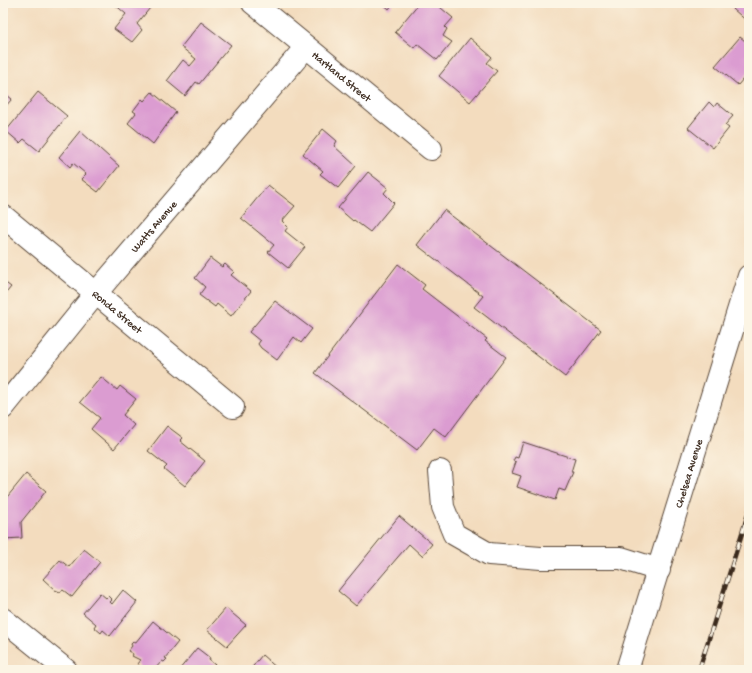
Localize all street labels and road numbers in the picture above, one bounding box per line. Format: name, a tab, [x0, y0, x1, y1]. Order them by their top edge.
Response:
street label: Hartland Street	[309, 50, 374, 106]
street label: Watts Avenue	[129, 199, 180, 256]
street label: Ronda Street	[89, 289, 145, 338]
street label: Chelsea Avenue	[674, 438, 706, 510]

